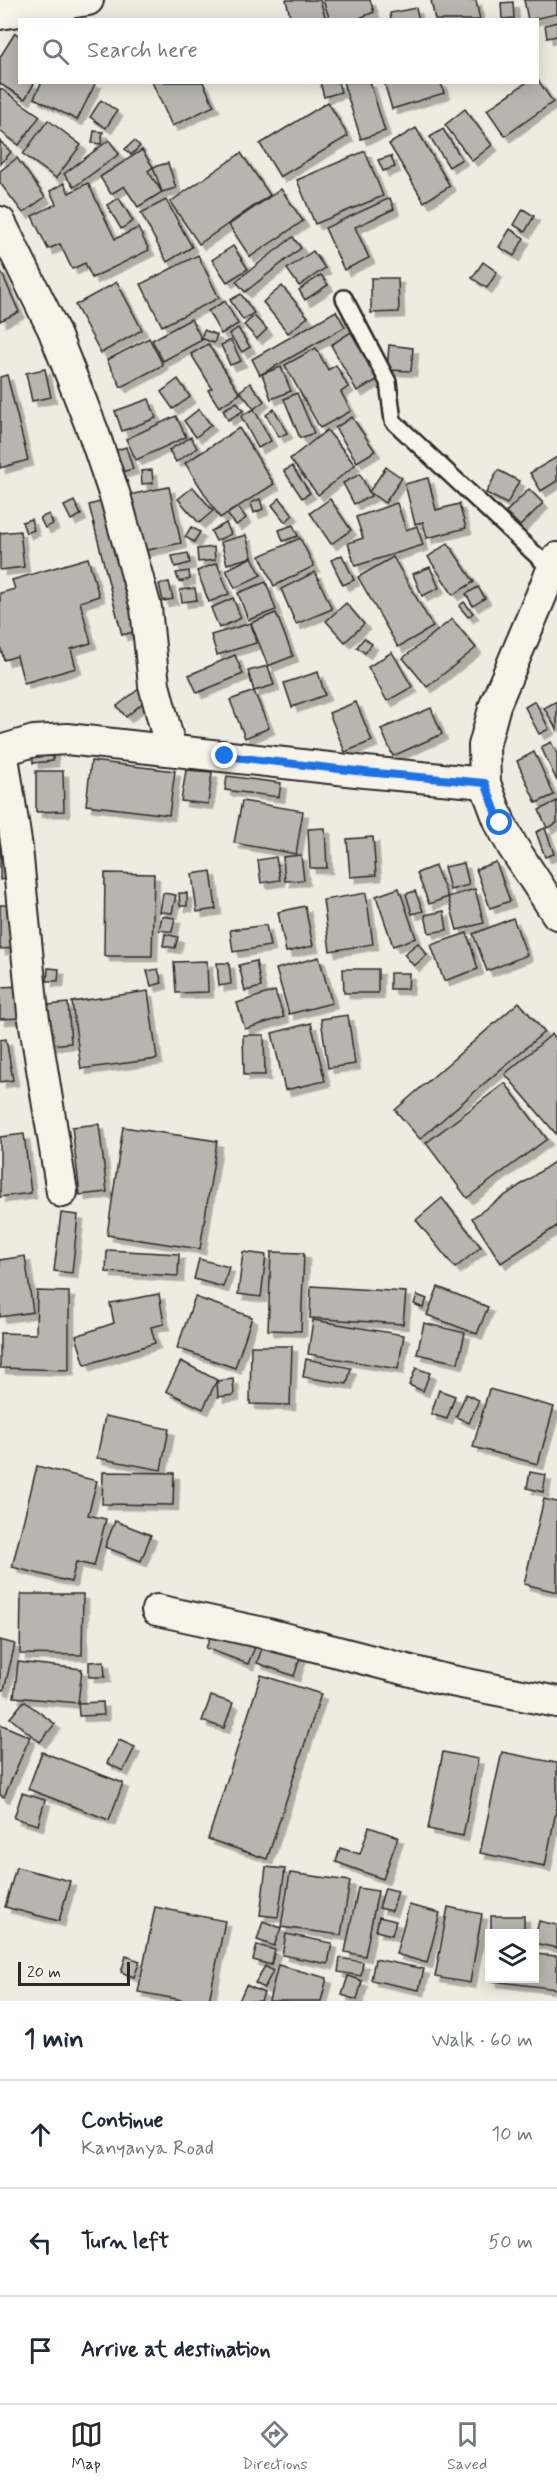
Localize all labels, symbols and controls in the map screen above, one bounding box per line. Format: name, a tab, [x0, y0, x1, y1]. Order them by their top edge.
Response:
search box	[18, 18, 539, 84]
icon: search	[39, 35, 72, 68]
text: Search here	[87, 37, 198, 65]
route end	[211, 742, 237, 768]
route start	[486, 809, 512, 835]
map controls	[485, 1929, 539, 1983]
button: layers	[485, 1929, 539, 1983]
scale bar	[18, 1959, 130, 1986]
text: 20 m	[27, 1962, 61, 1983]
text: 1 min	[24, 2023, 84, 2057]
text: Walk · 60 m	[431, 2027, 533, 2054]
text: Continue	[81, 2107, 163, 2135]
icon: ahead	[24, 2118, 57, 2151]
text: 10 m	[491, 2121, 533, 2148]
text: Kanyanya Road	[81, 2135, 214, 2162]
icon: left	[24, 2226, 57, 2259]
text: Turn left	[81, 2228, 169, 2256]
text: 50 m	[488, 2229, 533, 2256]
icon: arrive	[24, 2334, 57, 2367]
text: Arrive at destination	[81, 2336, 271, 2364]
tab: Map	[70, 2418, 103, 2475]
tab: Directions	[242, 2418, 308, 2475]
tab: Saved	[447, 2418, 487, 2475]

